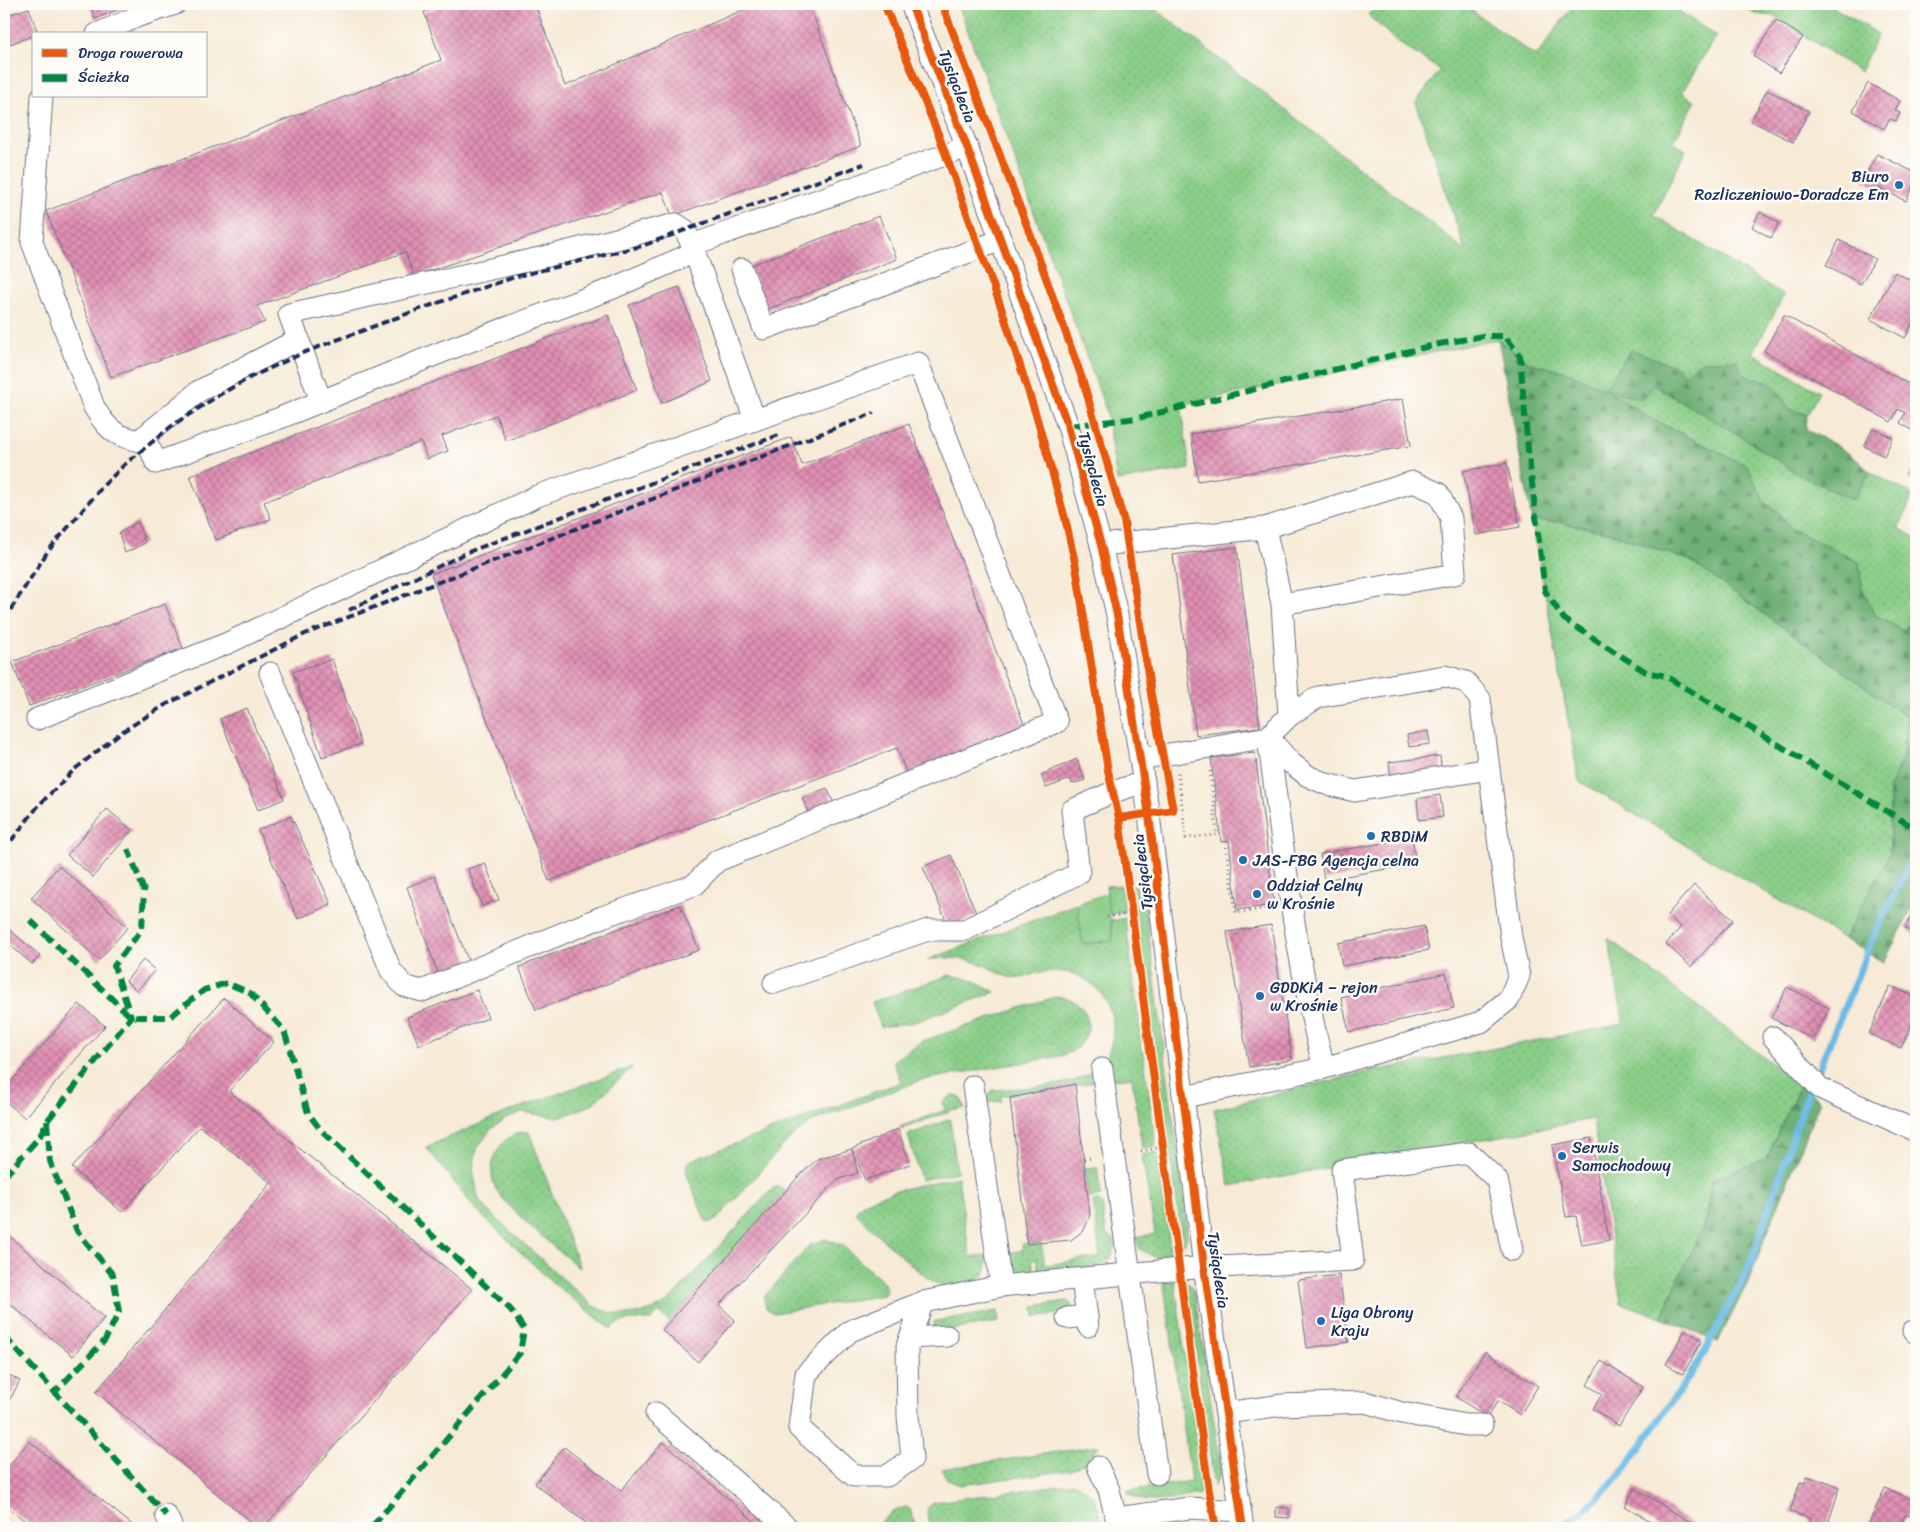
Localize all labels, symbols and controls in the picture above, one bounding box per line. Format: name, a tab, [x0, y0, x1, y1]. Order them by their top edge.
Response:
legend	[32, 32, 208, 98]
text: Droga rowerowa	[78, 40, 184, 66]
street label: Tysiąclecia	[930, 45, 985, 127]
text: Ścieżka	[78, 64, 130, 90]
place label: Biuro Rozliczeniowo-Doradcze Em	[1694, 162, 1889, 209]
marker: Biuro Rozliczeniowo-Doradcze Em	[1893, 179, 1905, 191]
street label: Tysiąclecia	[1070, 428, 1117, 510]
place label: RBDiM	[1381, 822, 1428, 851]
marker: RBDiM	[1365, 830, 1377, 842]
street label: Tysiąclecia	[1123, 832, 1162, 912]
place label: JAS-FBG Agencja celna	[1252, 846, 1419, 875]
marker: JAS-FBG Agencja celna	[1237, 854, 1249, 866]
place label: Oddział Celny w Krośnie	[1267, 871, 1364, 918]
marker: Oddział Celny w Krośnie	[1251, 888, 1263, 900]
place label: GDDKiA – rejon w Krośnie	[1270, 973, 1378, 1020]
marker: GDDKiA – rejon w Krośnie	[1254, 990, 1266, 1002]
place label: Serwis Samochodowy	[1572, 1133, 1671, 1180]
marker: Serwis Samochodowy	[1556, 1150, 1568, 1162]
street label: Tysiąclecia	[1199, 1230, 1238, 1310]
place label: Liga Obrony Kraju	[1331, 1298, 1414, 1345]
marker: Liga Obrony Kraju	[1315, 1315, 1327, 1327]

